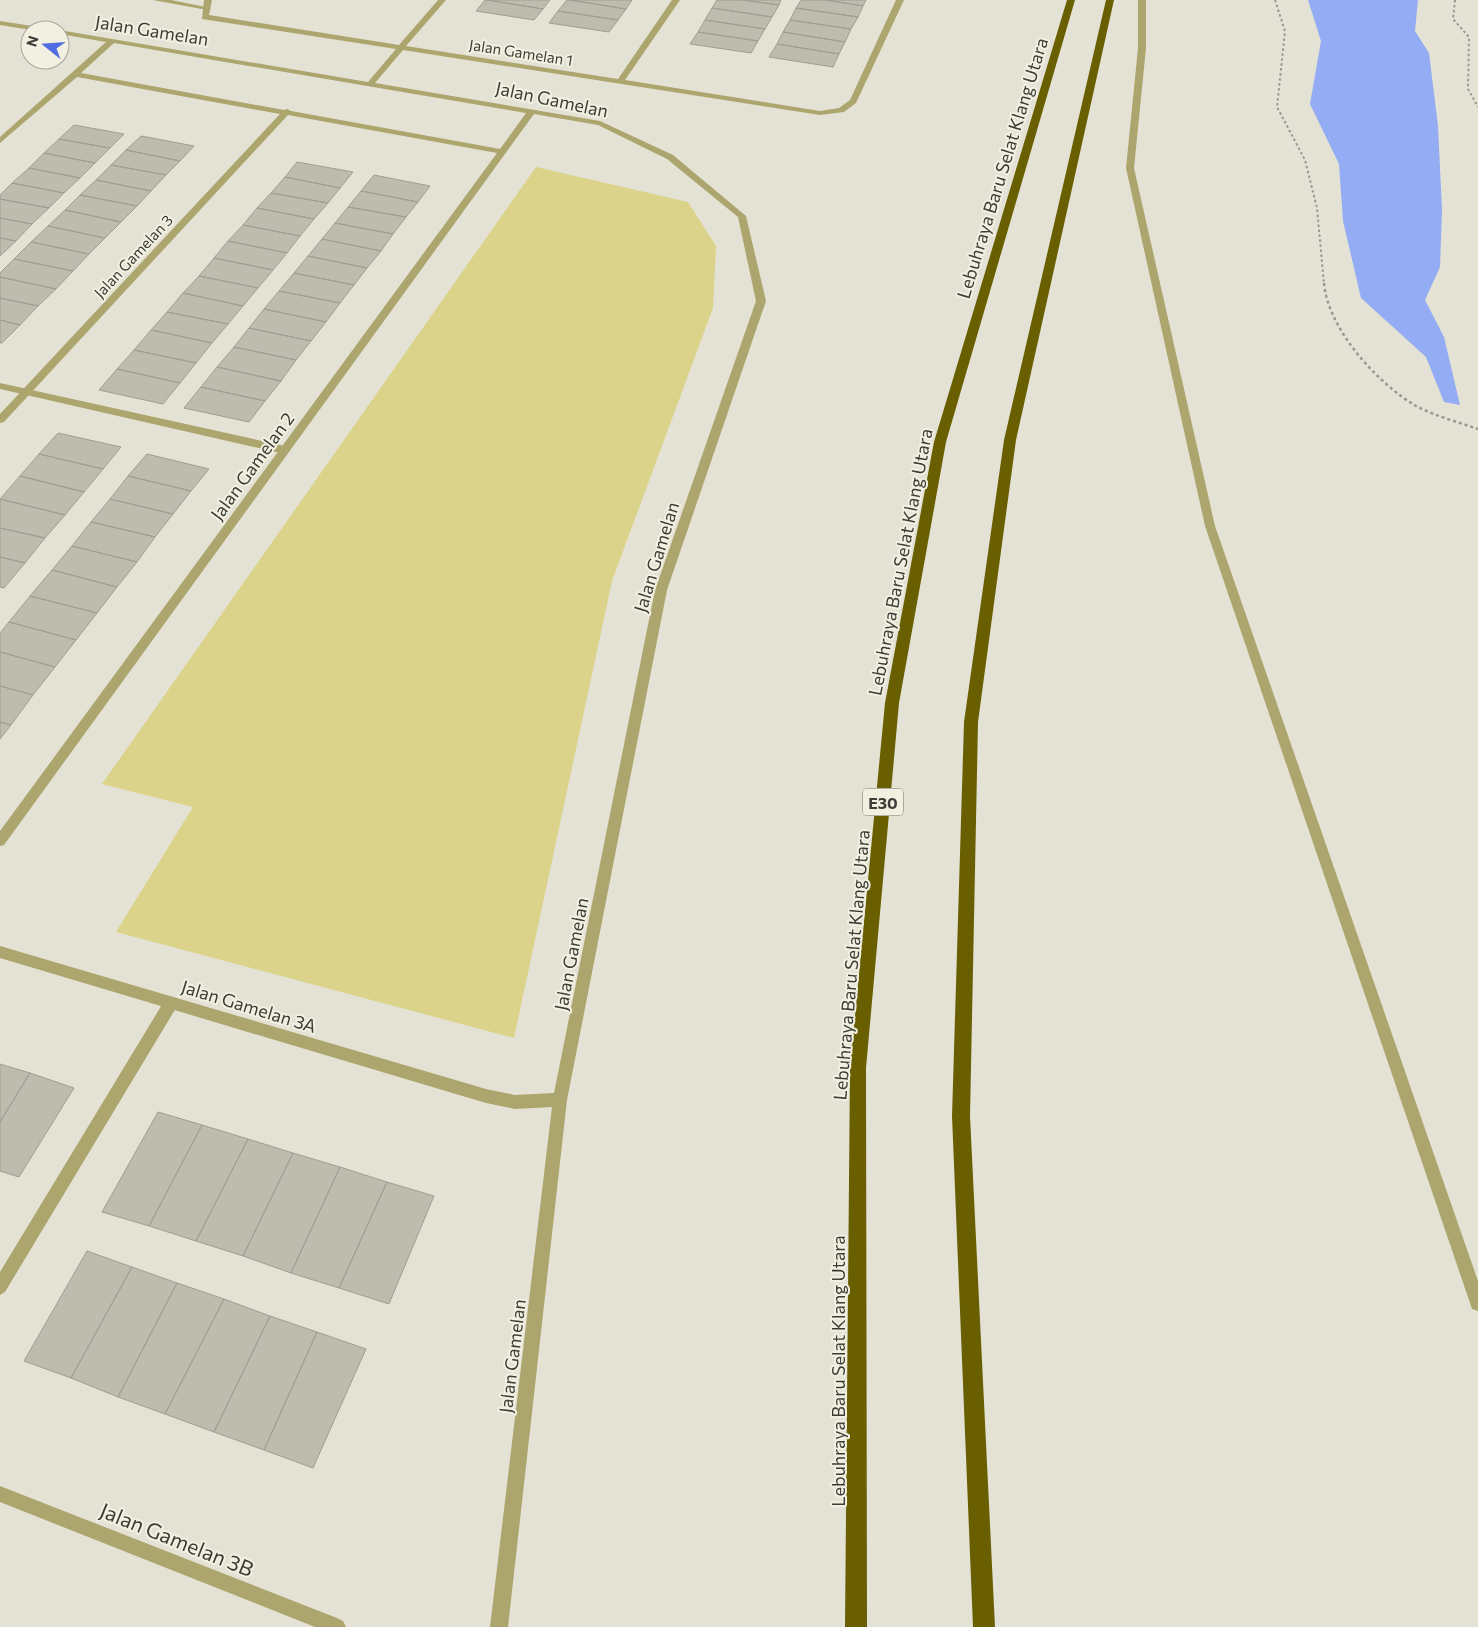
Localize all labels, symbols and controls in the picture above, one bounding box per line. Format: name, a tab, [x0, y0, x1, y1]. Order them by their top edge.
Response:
street label: Jalan Gamelan	[94, 10, 210, 50]
north arrow	[20, 20, 70, 70]
text: N	[22, 34, 42, 49]
street label: Jalan Gamelan 1	[468, 35, 574, 69]
street label: Lebuhraya Baru Selat Klang Utara	[952, 35, 1052, 301]
street label: Jalan Gamelan	[494, 76, 610, 122]
street label: Jalan Gamelan 3	[90, 211, 176, 301]
street label: Jalan Gamelan 2	[206, 408, 299, 524]
street label: Lebuhraya Baru Selat Klang Utara	[863, 427, 937, 697]
street label: Jalan Gamelan	[629, 499, 683, 615]
road number: E30	[863, 789, 903, 816]
street label: Lebuhraya Baru Selat Klang Utara	[828, 829, 874, 1101]
street label: Jalan Gamelan	[549, 896, 593, 1012]
street label: Jalan Gamelan 3A	[179, 975, 319, 1037]
street label: Lebuhraya Baru Selat Klang Utara	[827, 1235, 849, 1507]
street label: Jalan Gamelan	[494, 1298, 530, 1414]
street label: Jalan Gamelan 3B	[97, 1497, 257, 1581]

